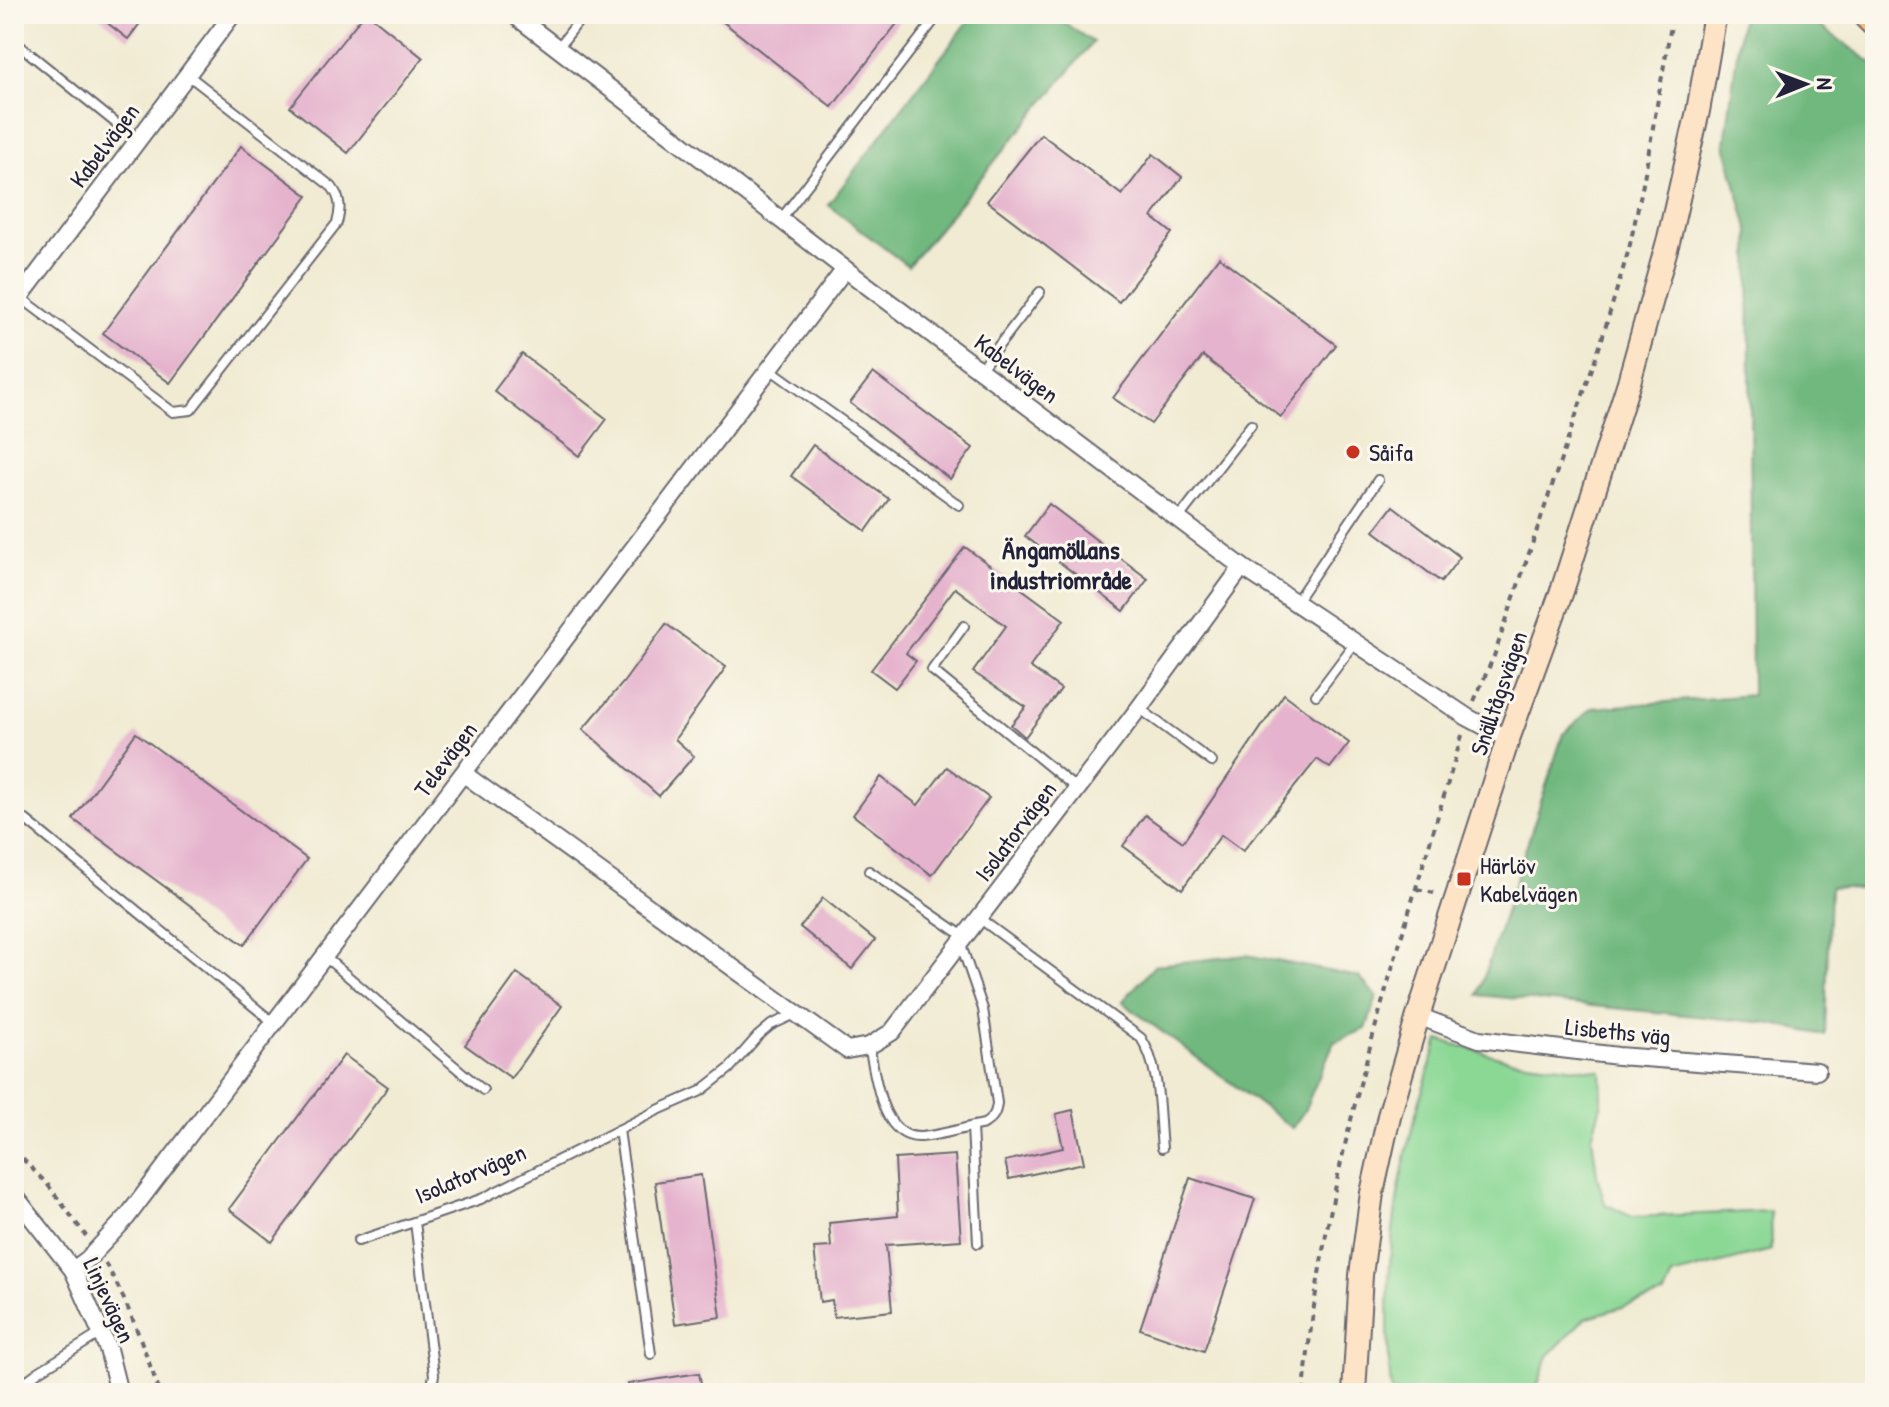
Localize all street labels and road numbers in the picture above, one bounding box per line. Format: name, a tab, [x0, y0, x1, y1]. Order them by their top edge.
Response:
street label: Kabelvägen	[62, 96, 146, 194]
street label: Kabelvägen	[968, 326, 1066, 410]
street label: Snälltågsvägen	[1462, 627, 1534, 759]
street label: Televägen	[406, 715, 484, 803]
street label: Isolatorvägen	[967, 774, 1063, 888]
street label: Lisbeths väg	[1564, 1010, 1672, 1052]
street label: Isolatorvägen	[410, 1135, 530, 1211]
street label: Linjevägen	[76, 1252, 144, 1348]

